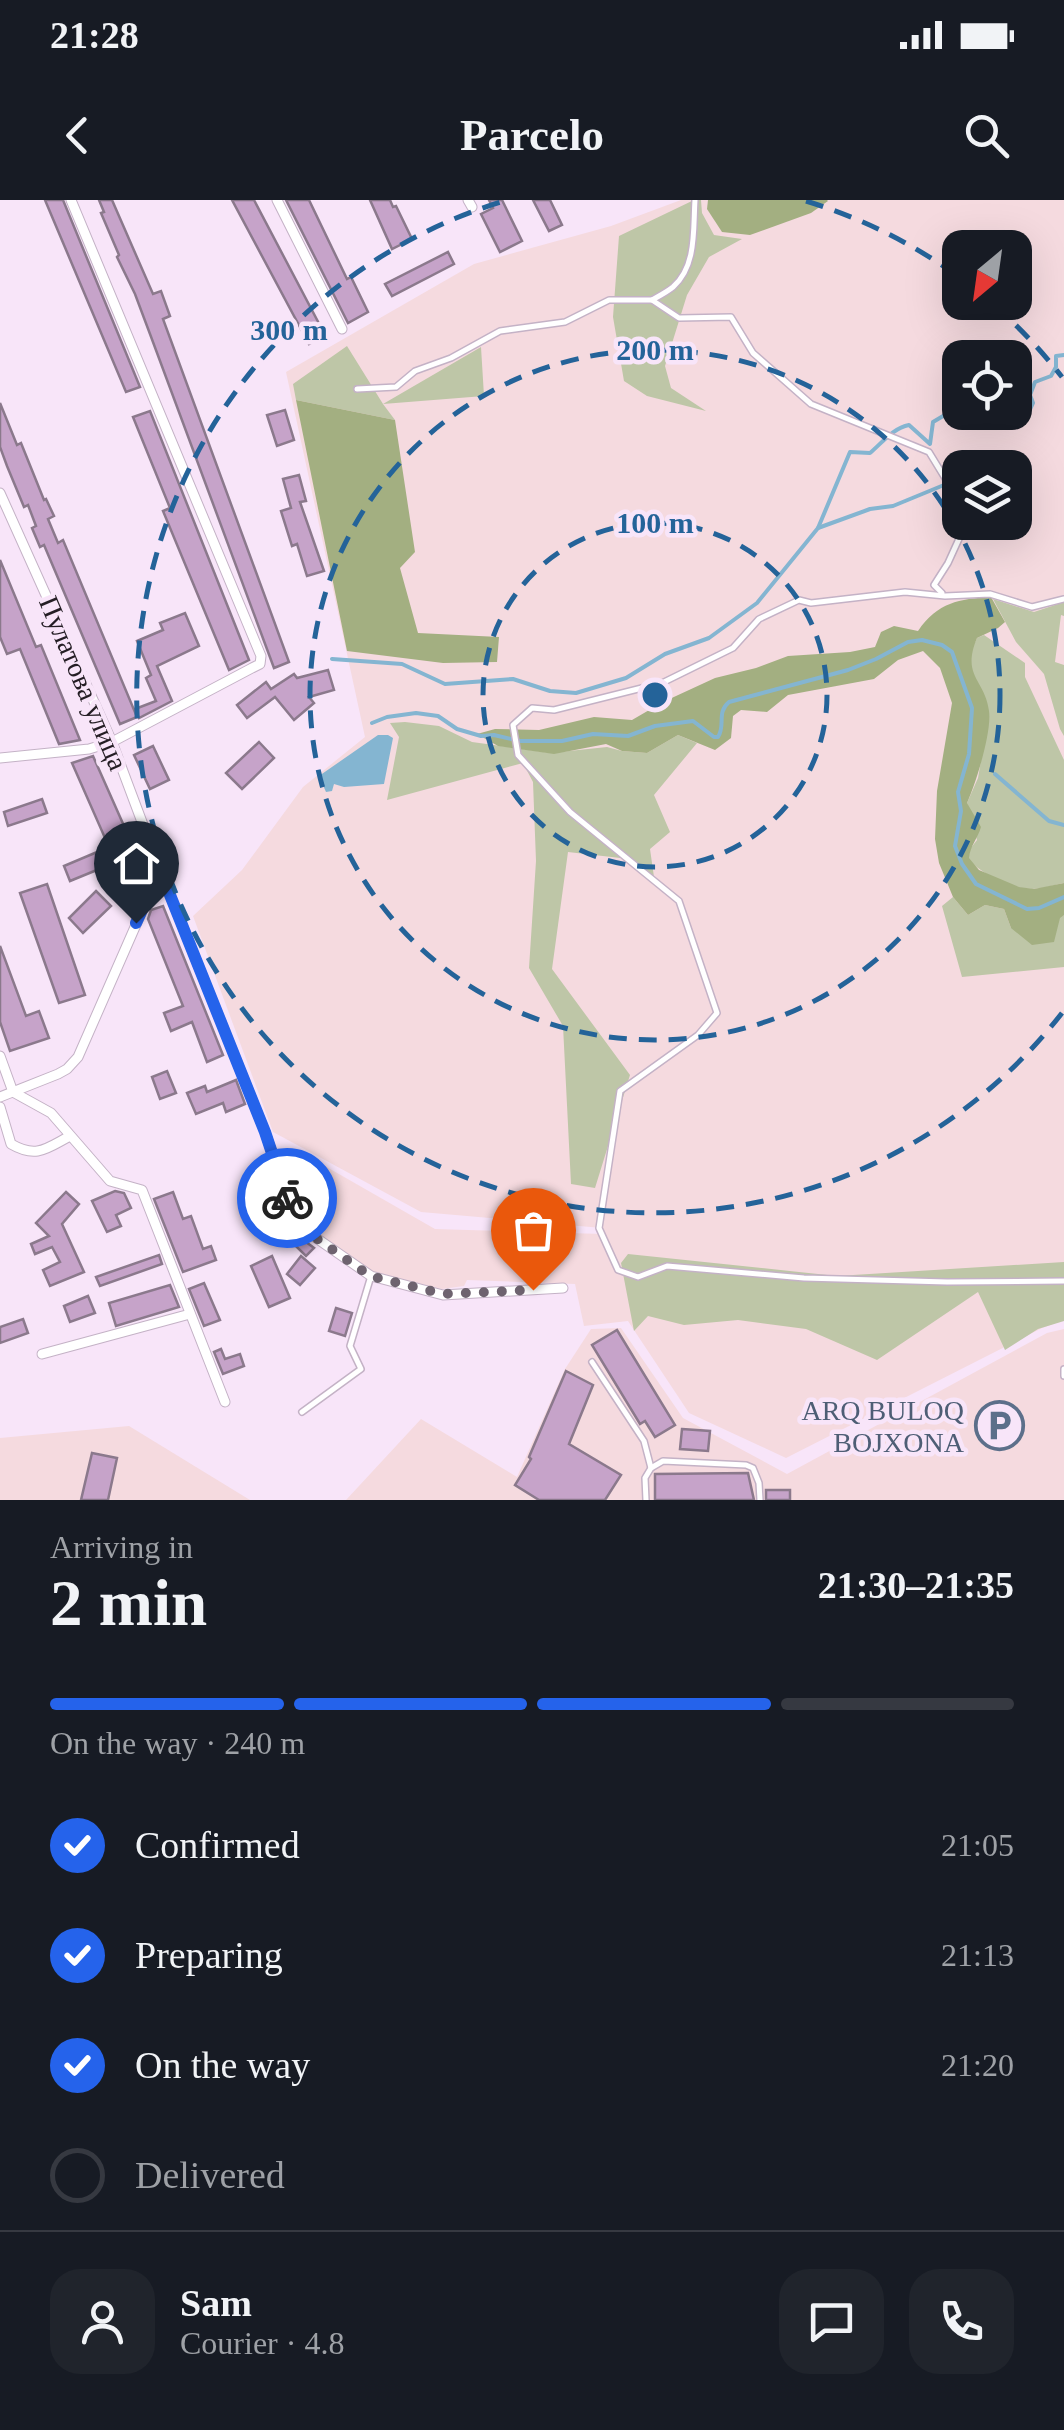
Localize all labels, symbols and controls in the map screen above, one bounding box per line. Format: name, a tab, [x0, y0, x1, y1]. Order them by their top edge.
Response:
text: 21:28	[50, 14, 139, 56]
icon: back	[50, 108, 105, 163]
icon: search	[959, 108, 1014, 163]
text: Parcelo	[460, 110, 604, 160]
north arrow	[942, 230, 1032, 320]
map controls	[942, 230, 1032, 540]
text: 300 m	[250, 313, 328, 346]
text: 200 m	[616, 333, 694, 366]
button: locate	[942, 340, 1032, 430]
button: layers	[942, 450, 1032, 540]
text: 100 m	[616, 506, 694, 539]
street label: Пулатова улица	[33, 592, 134, 775]
centre of rings	[637, 677, 673, 713]
pin	[94, 821, 179, 924]
icon: home	[109, 836, 164, 891]
courier	[237, 1148, 337, 1248]
icon: bike	[260, 1171, 315, 1226]
pin	[491, 1188, 576, 1291]
icon: bag	[506, 1203, 561, 1258]
place label: ARQ BULOQ BOJXONA	[801, 1395, 965, 1458]
parking icon: ARQ BULOQ BOJXONA	[973, 1400, 1025, 1452]
text: Arriving in	[50, 1529, 193, 1565]
text: 21:30–21:35	[818, 1564, 1014, 1606]
text: 2 min	[50, 1567, 207, 1639]
text: On the way · 240 m	[50, 1725, 305, 1761]
icon: check	[50, 1818, 105, 1873]
text: Confirmed	[135, 1824, 300, 1866]
text: 21:05	[941, 1827, 1014, 1863]
icon: check	[50, 1928, 105, 1983]
text: Preparing	[135, 1934, 283, 1976]
text: 21:13	[941, 1937, 1014, 1973]
icon: check	[50, 2038, 105, 2093]
text: On the way	[135, 2044, 310, 2086]
text: 21:20	[941, 2047, 1014, 2083]
text: Delivered	[135, 2154, 285, 2196]
button: person	[50, 2269, 155, 2374]
button: chat	[779, 2269, 884, 2374]
button: phone	[909, 2269, 1014, 2374]
text: Sam	[180, 2282, 252, 2324]
text: Courier · 4.8	[180, 2325, 344, 2361]

